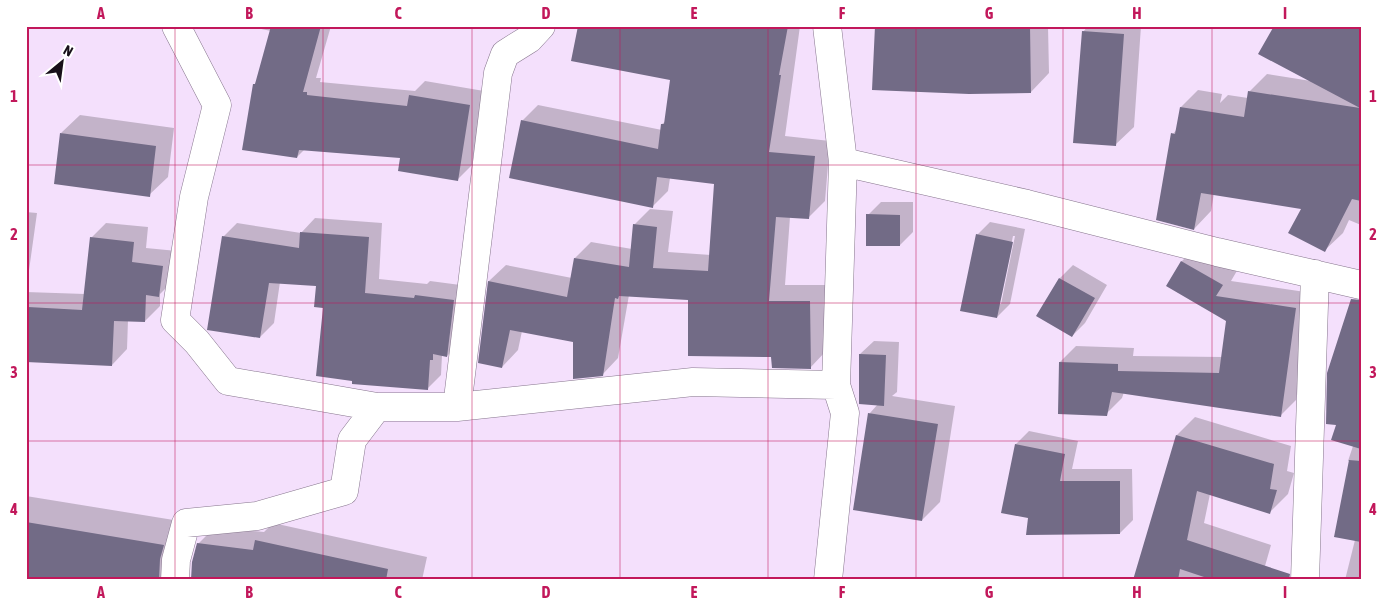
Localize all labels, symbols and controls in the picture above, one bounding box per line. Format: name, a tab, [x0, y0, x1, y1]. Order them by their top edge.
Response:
text: A	[96, 4, 105, 22]
text: B	[245, 4, 253, 22]
text: C	[394, 4, 402, 22]
text: D	[542, 4, 551, 22]
text: E	[691, 4, 698, 22]
text: F	[839, 4, 846, 22]
text: G	[985, 4, 994, 22]
text: H	[1132, 4, 1142, 22]
text: I	[1283, 4, 1287, 22]
north arrow	[38, 38, 88, 88]
text: N	[61, 42, 76, 60]
text: 1	[10, 87, 18, 105]
text: 1	[1369, 87, 1377, 105]
text: 2	[10, 225, 18, 243]
text: 2	[1369, 225, 1377, 243]
text: 3	[10, 363, 18, 381]
text: 3	[1369, 363, 1377, 381]
text: 4	[9, 500, 18, 518]
text: 4	[1368, 500, 1377, 518]
text: A	[96, 583, 105, 601]
text: B	[245, 583, 253, 601]
text: C	[394, 583, 402, 601]
text: D	[542, 583, 551, 601]
text: E	[691, 583, 698, 601]
text: F	[839, 583, 846, 601]
text: G	[985, 583, 994, 601]
text: H	[1132, 583, 1142, 601]
text: I	[1283, 583, 1287, 601]

